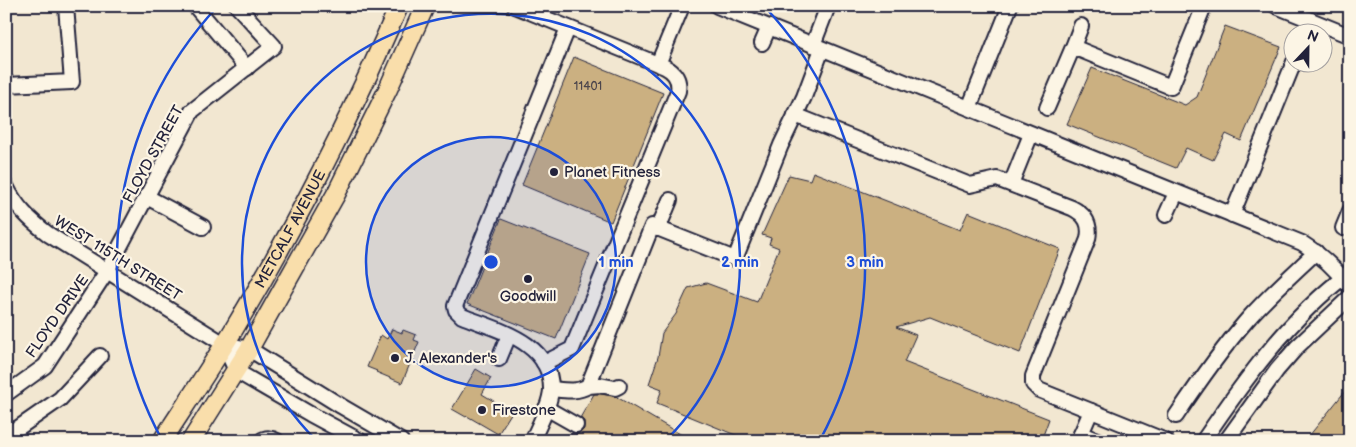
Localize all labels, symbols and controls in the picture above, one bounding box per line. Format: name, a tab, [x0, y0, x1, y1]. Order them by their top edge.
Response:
north arrow	[1284, 22, 1334, 72]
text: N	[1305, 27, 1321, 46]
house number: 11401	[574, 79, 602, 94]
street label: FLOYD STREET	[119, 102, 188, 206]
place label: Planet Fitness	[564, 163, 661, 182]
marker: Planet Fitness	[548, 166, 560, 178]
street label: METCALF AVENUE	[251, 167, 330, 292]
street label: WEST 115TH STREET	[51, 212, 185, 305]
centre of rings	[482, 253, 500, 271]
text: 1 min	[598, 253, 634, 272]
text: 2 min	[721, 253, 759, 272]
text: 3 min	[846, 253, 884, 272]
street label: FLOYD DRIVE	[22, 271, 93, 362]
marker: Goodwill	[522, 273, 534, 285]
place label: Goodwill	[500, 287, 556, 306]
place label: J. Alexander's	[405, 349, 498, 368]
marker: J. Alexander's	[389, 352, 401, 364]
place label: Firestone	[492, 401, 556, 420]
marker: Firestone	[476, 404, 488, 416]

